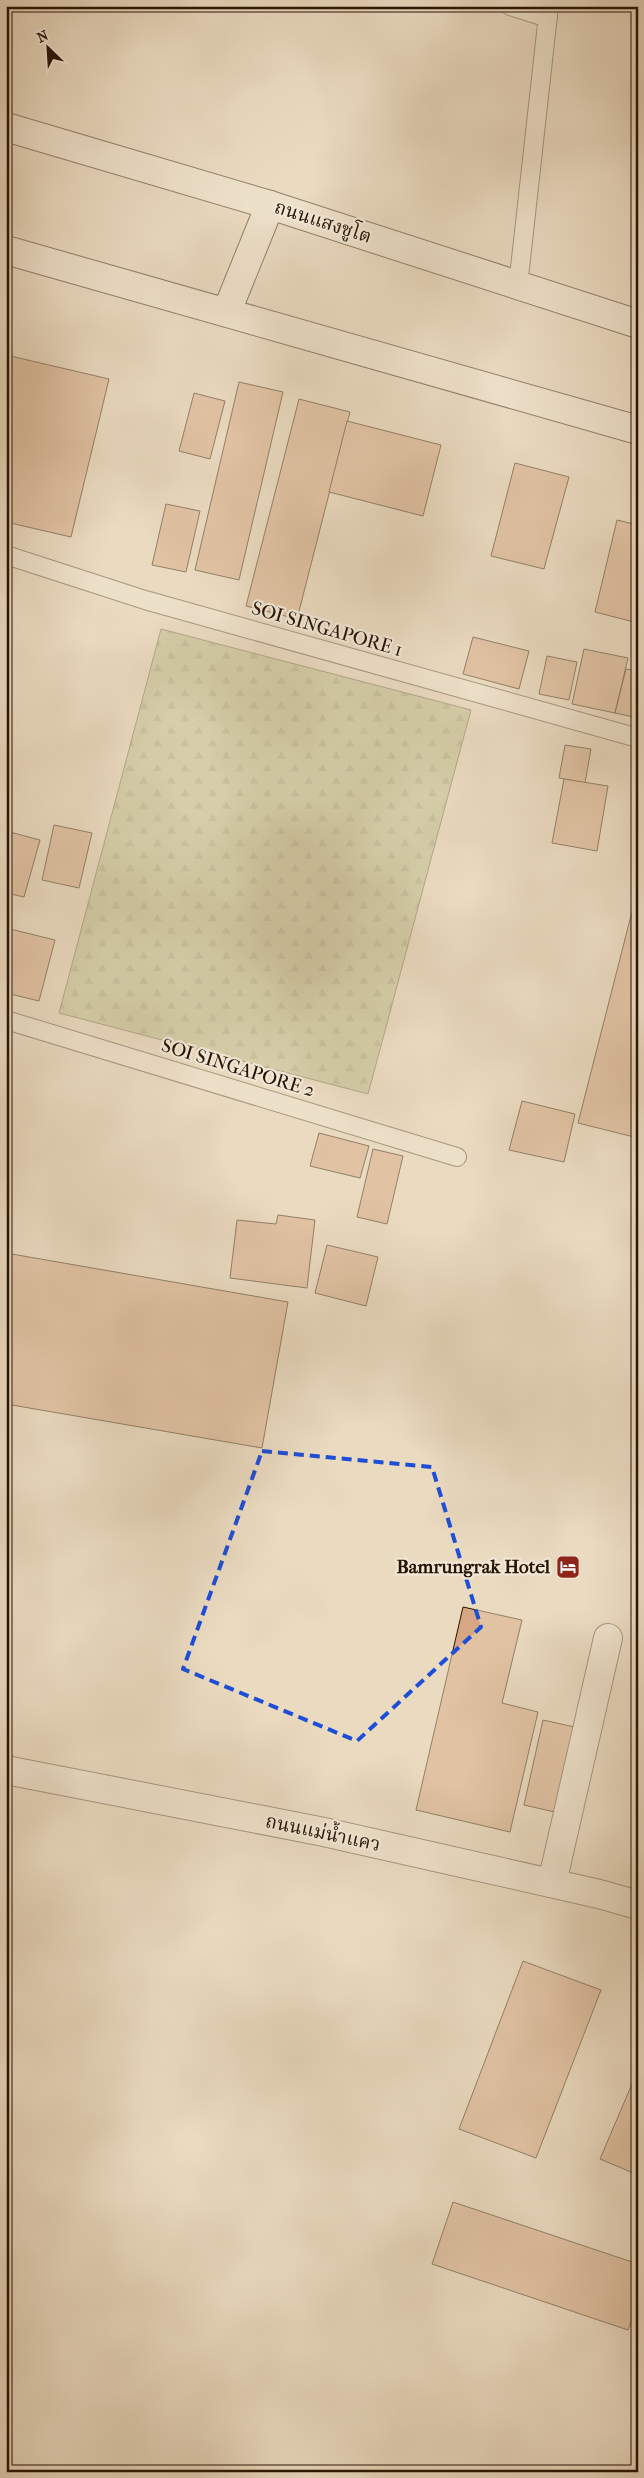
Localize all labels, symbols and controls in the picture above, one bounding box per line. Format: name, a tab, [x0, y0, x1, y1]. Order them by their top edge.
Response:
north arrow	[22, 22, 72, 72]
text: N	[34, 27, 51, 47]
street label: ถนนแสงชูโต	[271, 192, 375, 249]
street label: SOI SINGAPORE 1	[249, 597, 405, 661]
street label: SOI SINGAPORE 2	[159, 1034, 317, 1102]
hotel icon: Bamrungrak Hotel	[555, 1554, 581, 1580]
place label: Bamrungrak Hotel	[396, 1556, 551, 1578]
street label: ถนนแม่น้ำแคว	[264, 1806, 383, 1856]

